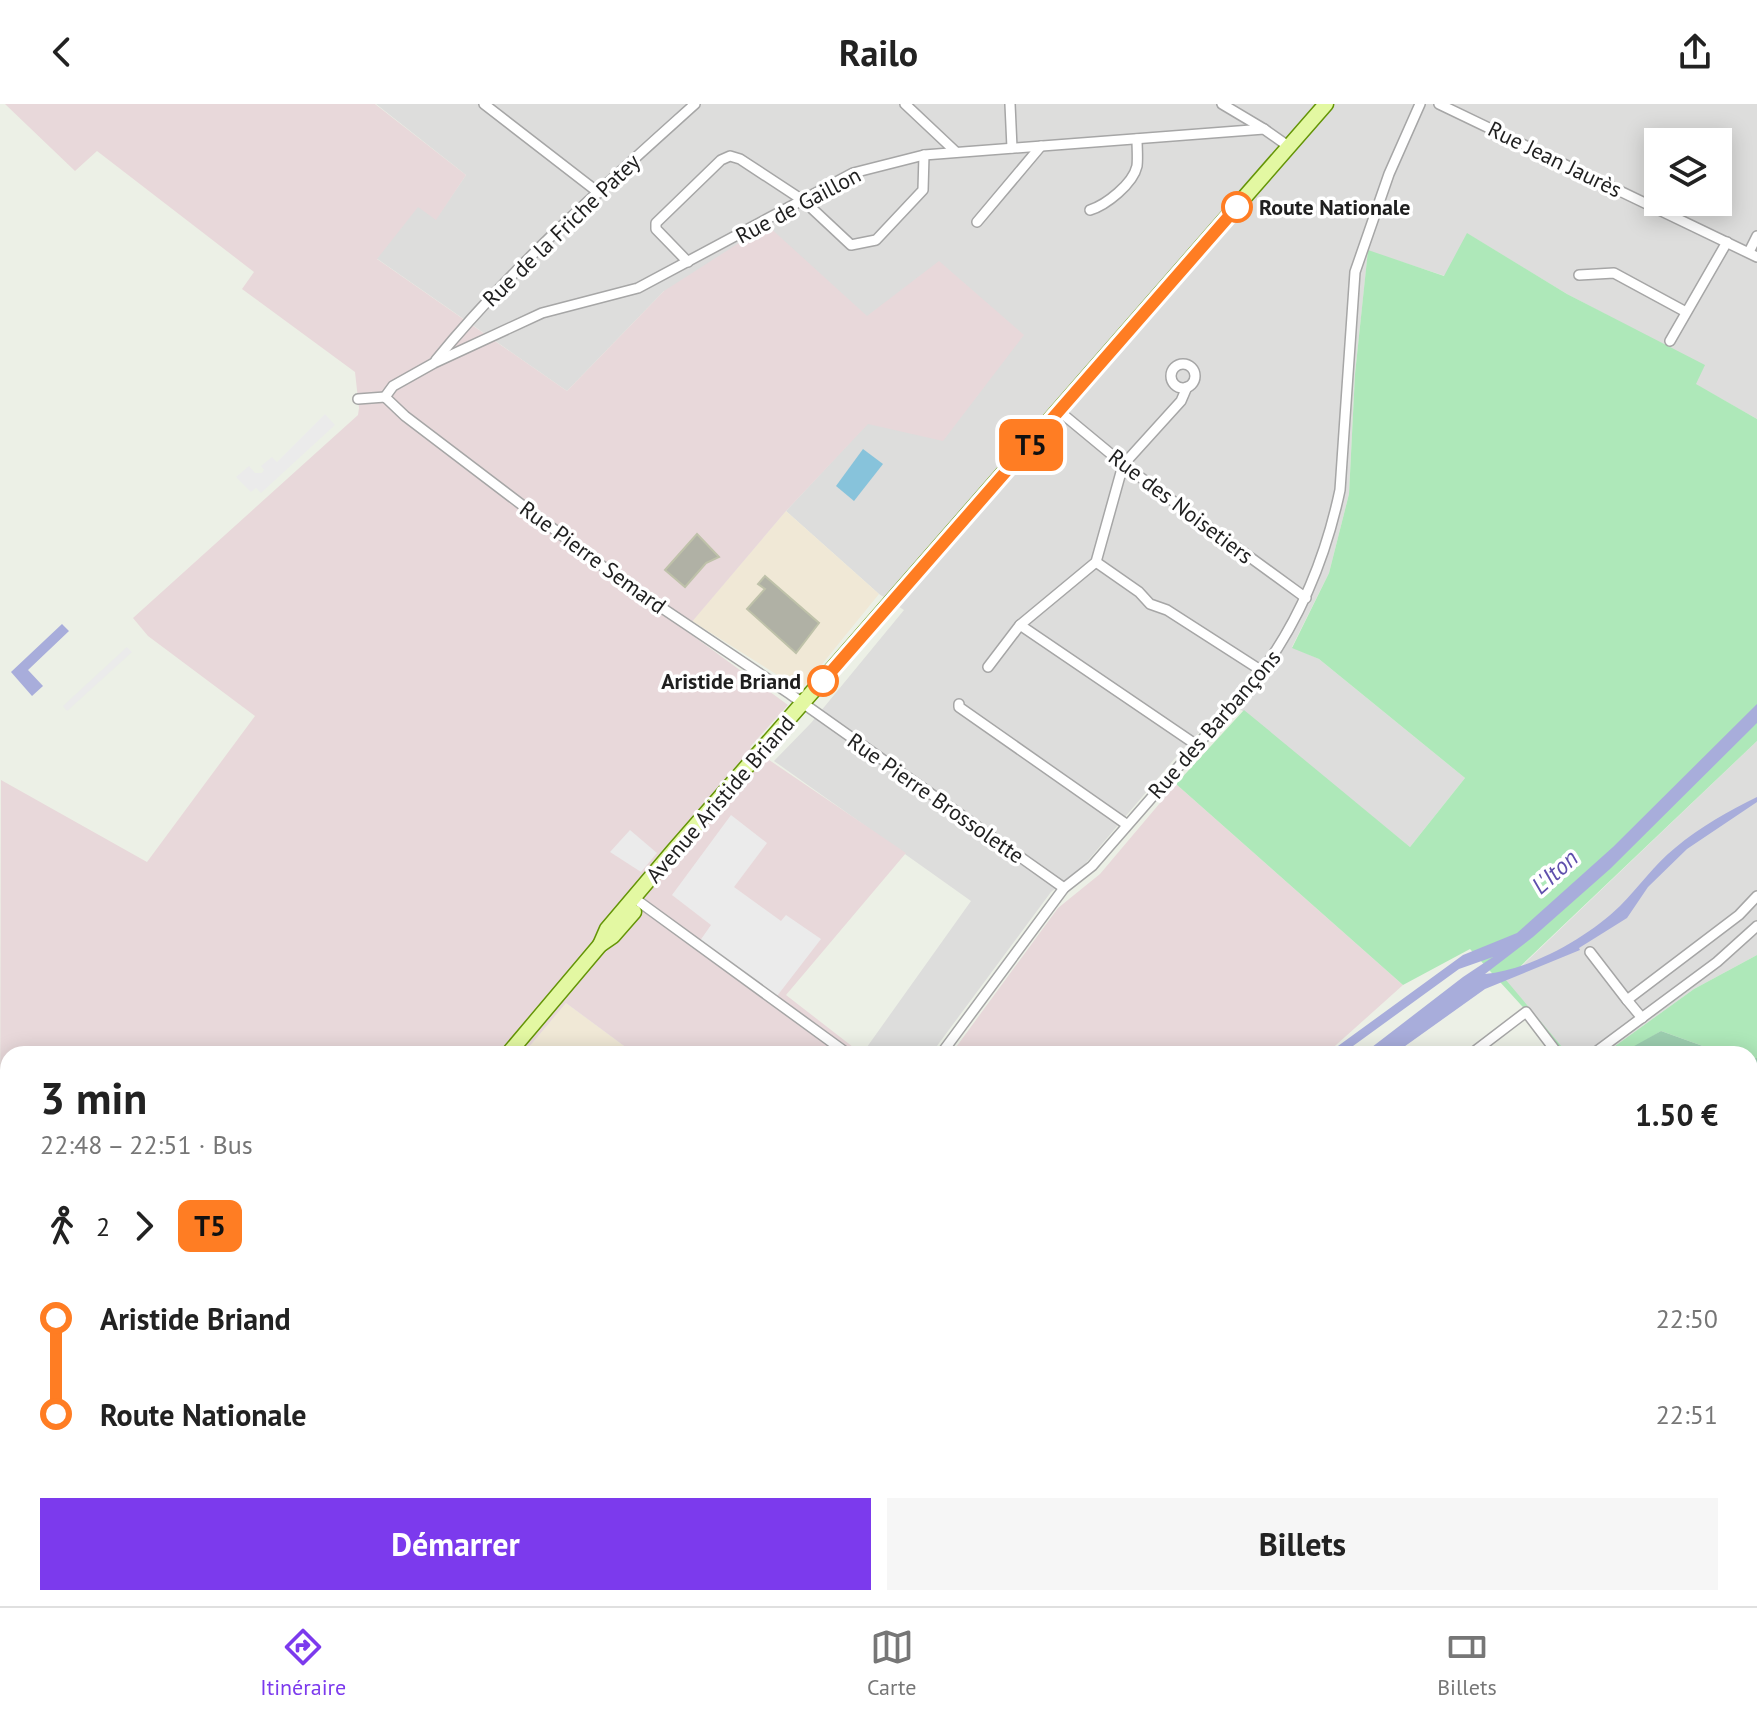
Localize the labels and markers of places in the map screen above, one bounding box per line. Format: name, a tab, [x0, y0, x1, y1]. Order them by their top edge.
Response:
marker: Route Nationale	[1222, 192, 1252, 222]
place label: Route Nationale	[1259, 193, 1410, 221]
marker: Aristide Briand	[808, 666, 838, 696]
place label: Aristide Briand	[661, 667, 801, 695]

